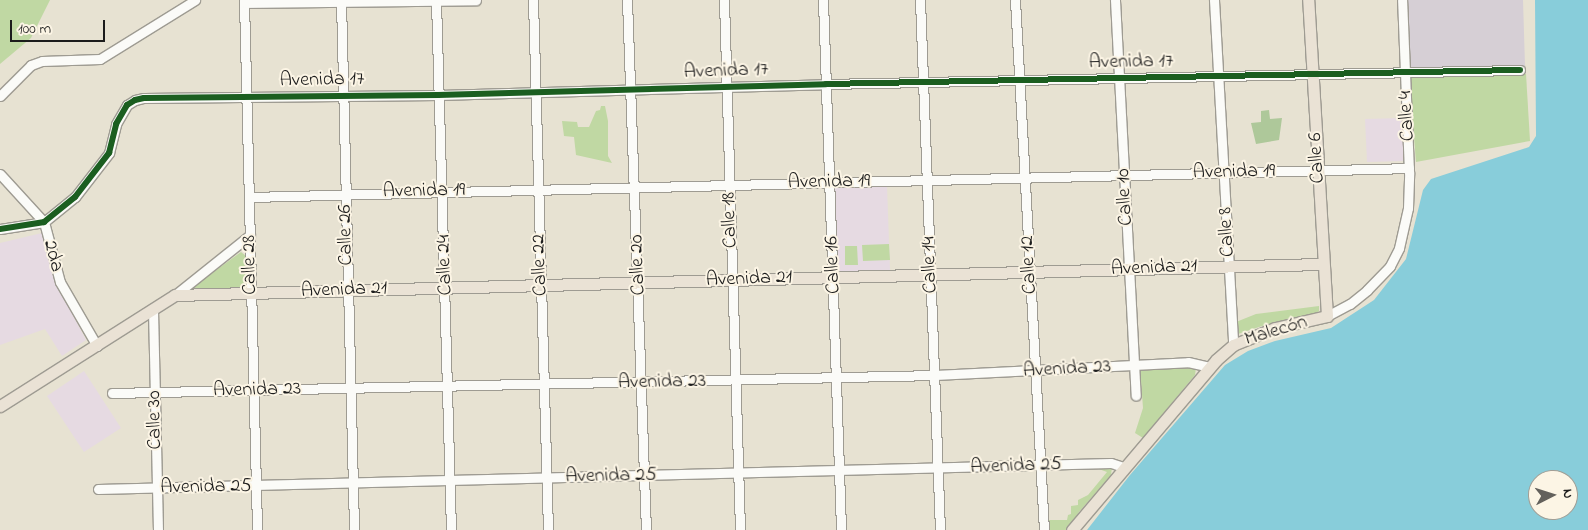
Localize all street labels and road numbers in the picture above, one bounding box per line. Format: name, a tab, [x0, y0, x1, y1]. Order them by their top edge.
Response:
street label: Avenida 17	[1088, 49, 1174, 75]
street label: Avenida 17	[683, 58, 769, 84]
street label: Avenida 17	[279, 67, 365, 93]
street label: Calle 4	[1394, 90, 1420, 142]
street label: Calle 6	[1304, 132, 1330, 184]
street label: Avenida 19	[1193, 159, 1275, 185]
street label: Calle 10	[1112, 168, 1138, 226]
street label: Avenida 19	[788, 169, 870, 195]
street label: Avenida 19	[383, 178, 465, 204]
street label: Calle 18	[717, 191, 743, 249]
street label: Calle 26	[333, 204, 359, 266]
street label: Calle 8	[1214, 206, 1240, 258]
street label: Calle 22	[527, 233, 553, 297]
street label: Calle 24	[432, 234, 458, 296]
street label: Calle 20	[625, 234, 651, 296]
street label: Calle 28	[237, 235, 263, 295]
street label: Calle 12	[1015, 235, 1043, 295]
street label: Calle 16	[820, 236, 846, 294]
street label: Calle 14	[917, 236, 943, 294]
street label: 2da	[37, 237, 69, 275]
street label: Avenida 21	[1110, 254, 1198, 282]
street label: Avenida 21	[705, 265, 793, 293]
street label: Avenida 21	[300, 276, 388, 304]
street label: Malecón	[1242, 310, 1310, 352]
street label: Avenida 23	[1022, 355, 1112, 383]
street label: Avenida 23	[618, 369, 706, 395]
street label: Avenida 23	[213, 377, 301, 403]
street label: Calle 30	[142, 390, 168, 450]
street label: Avenida 25	[970, 452, 1062, 480]
street label: Avenida 25	[565, 463, 657, 489]
street label: Avenida 25	[160, 474, 252, 500]

